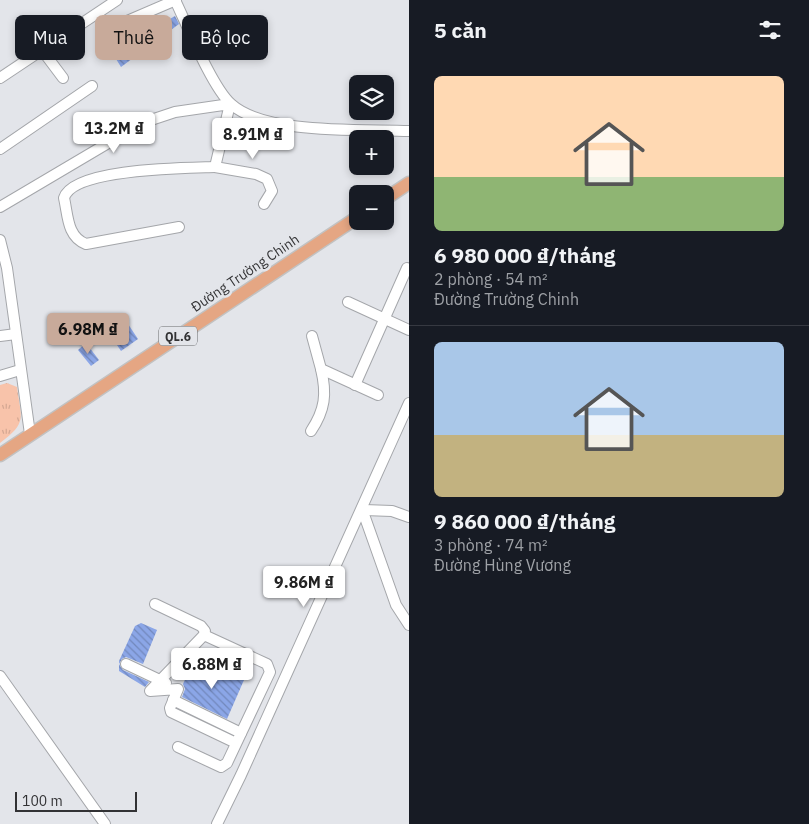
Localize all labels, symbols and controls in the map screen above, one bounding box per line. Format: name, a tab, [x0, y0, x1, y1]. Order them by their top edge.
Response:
chip: Mua	[15, 15, 85, 60]
chip: Thuê	[95, 15, 172, 60]
chip: Bộ lọc	[182, 15, 268, 60]
text: 5 căn	[434, 16, 487, 44]
icon: filters	[756, 16, 784, 44]
map controls	[349, 75, 394, 230]
button: layers	[349, 75, 394, 120]
icon: home	[564, 109, 654, 199]
pin: 13.2M ₫	[68, 112, 160, 154]
text: 13.2M ₫	[84, 118, 144, 138]
pin: 8.91M ₫	[207, 118, 299, 160]
text: 8.91M ₫	[223, 124, 283, 144]
button: +	[349, 130, 394, 175]
button: −	[349, 185, 394, 230]
street label: Đường Trường Chinh	[187, 230, 303, 316]
text: 6 980 000 ₫/tháng	[434, 241, 615, 269]
text: 2 phòng · 54 m²	[434, 269, 548, 289]
text: Đường Trường Chinh	[434, 289, 579, 309]
pin: 6.98M ₫	[42, 312, 134, 355]
text: 6.98M ₫	[58, 319, 118, 339]
road number: QL.6	[159, 326, 197, 346]
icon: home	[564, 374, 654, 464]
text: 9 860 000 ₫/tháng	[434, 507, 615, 535]
text: 3 phòng · 74 m²	[434, 535, 548, 555]
text: Đường Hùng Vương	[434, 555, 571, 575]
pin: 9.86M ₫	[258, 566, 350, 608]
text: 9.86M ₫	[274, 572, 334, 592]
pin: 6.88M ₫	[166, 648, 258, 690]
text: 6.88M ₫	[182, 654, 242, 674]
scale bar	[15, 789, 138, 812]
text: 100 m	[22, 792, 63, 810]

